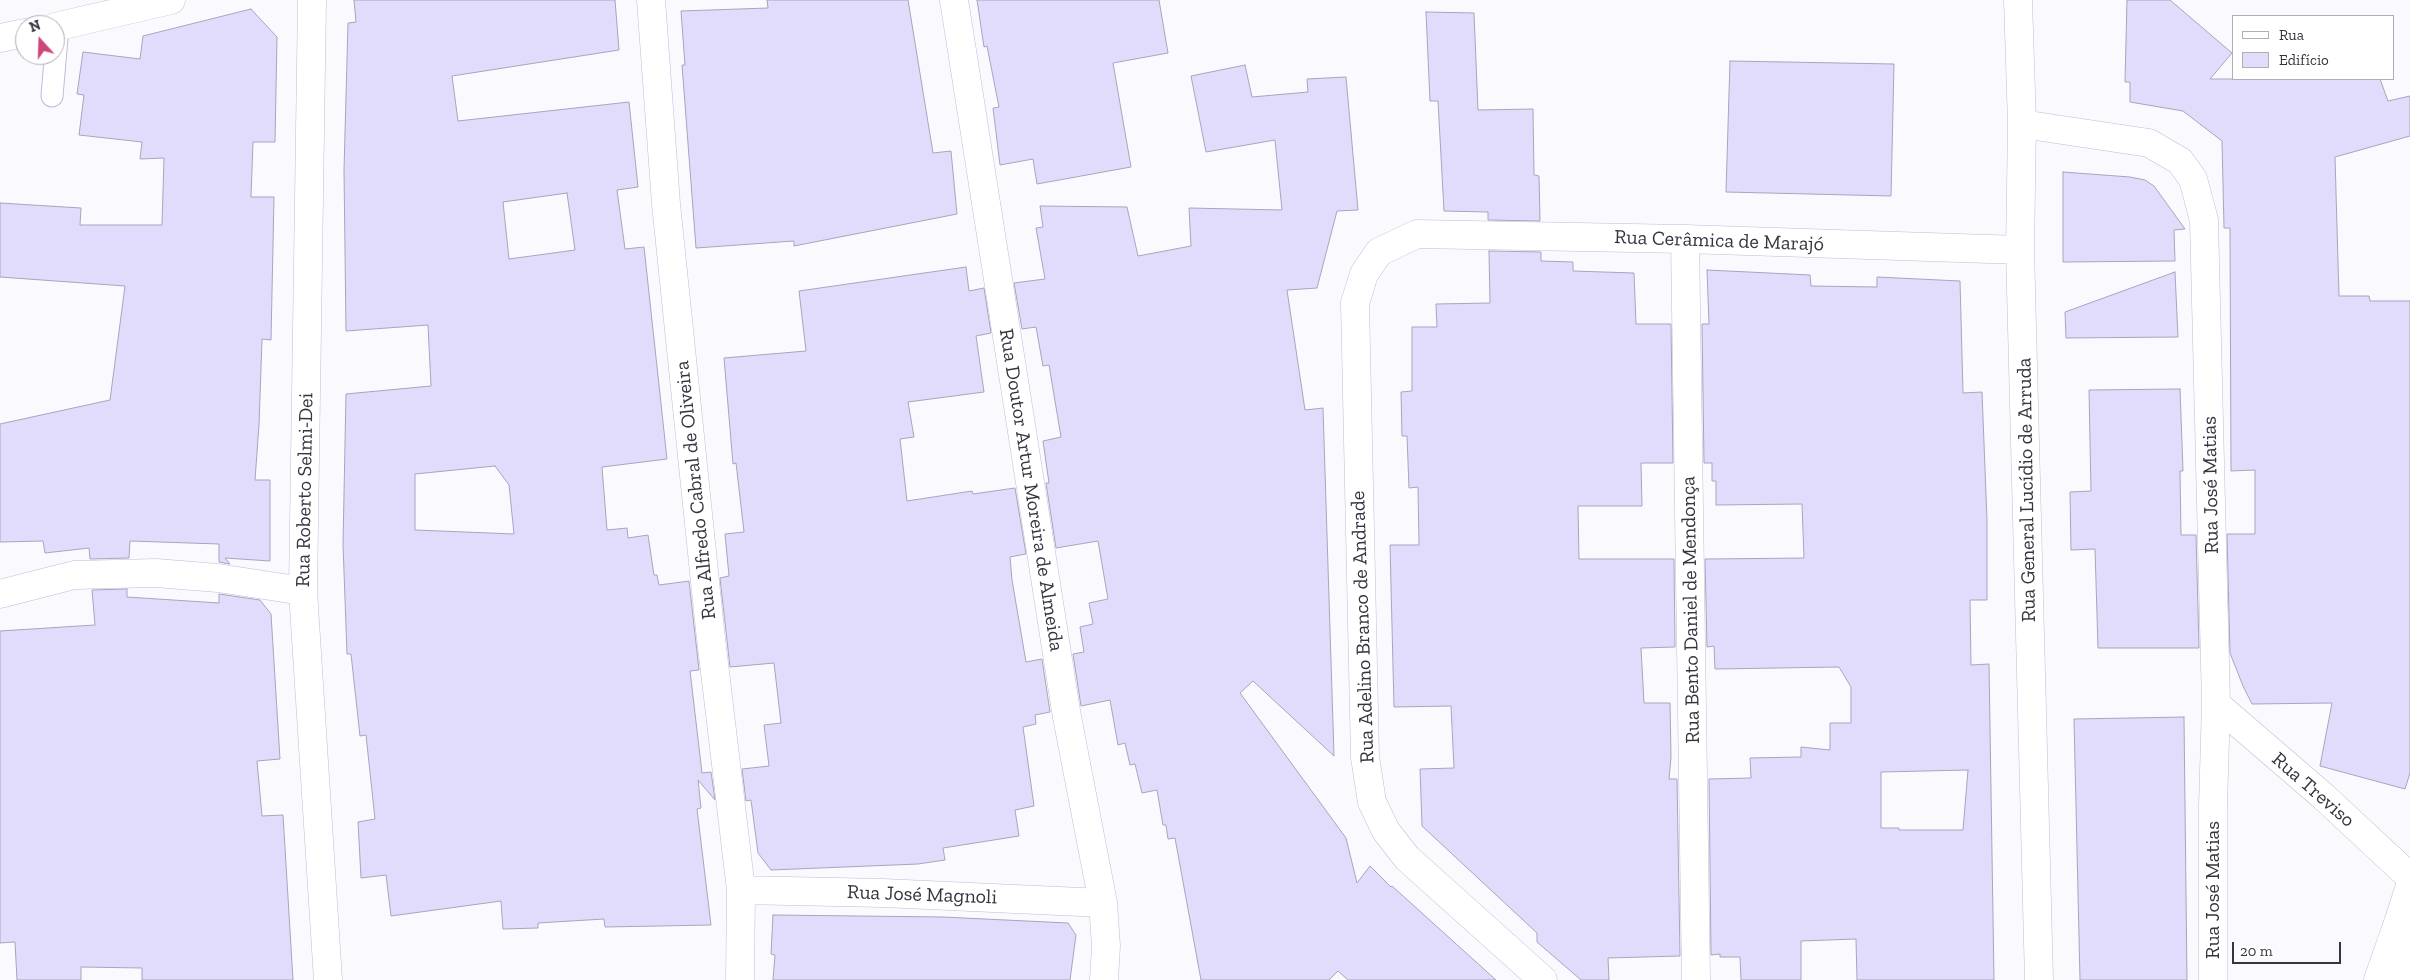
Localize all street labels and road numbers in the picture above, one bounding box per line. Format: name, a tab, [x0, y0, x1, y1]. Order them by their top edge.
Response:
street label: Rua Cerâmica de Marajó	[1614, 225, 1824, 257]
street label: Rua Doutor Artur Moreira de Almeida	[994, 327, 1068, 653]
street label: Rua General Lucídio de Arruda	[2013, 358, 2041, 622]
street label: Rua Alfredo Cabral de Oliveira	[670, 359, 722, 621]
street label: Rua Roberto Selmi-Dei	[291, 393, 319, 587]
street label: Rua José Matias	[2198, 416, 2224, 554]
street label: Rua Bento Daniel de Mendonça	[1677, 476, 1705, 744]
street label: Rua Adelino Branco de Andrade	[1346, 490, 1380, 764]
street label: Rua Treviso	[2267, 747, 2359, 833]
street label: Rua José Matias	[2201, 821, 2225, 959]
street label: Rua José Magnoli	[847, 880, 997, 910]

